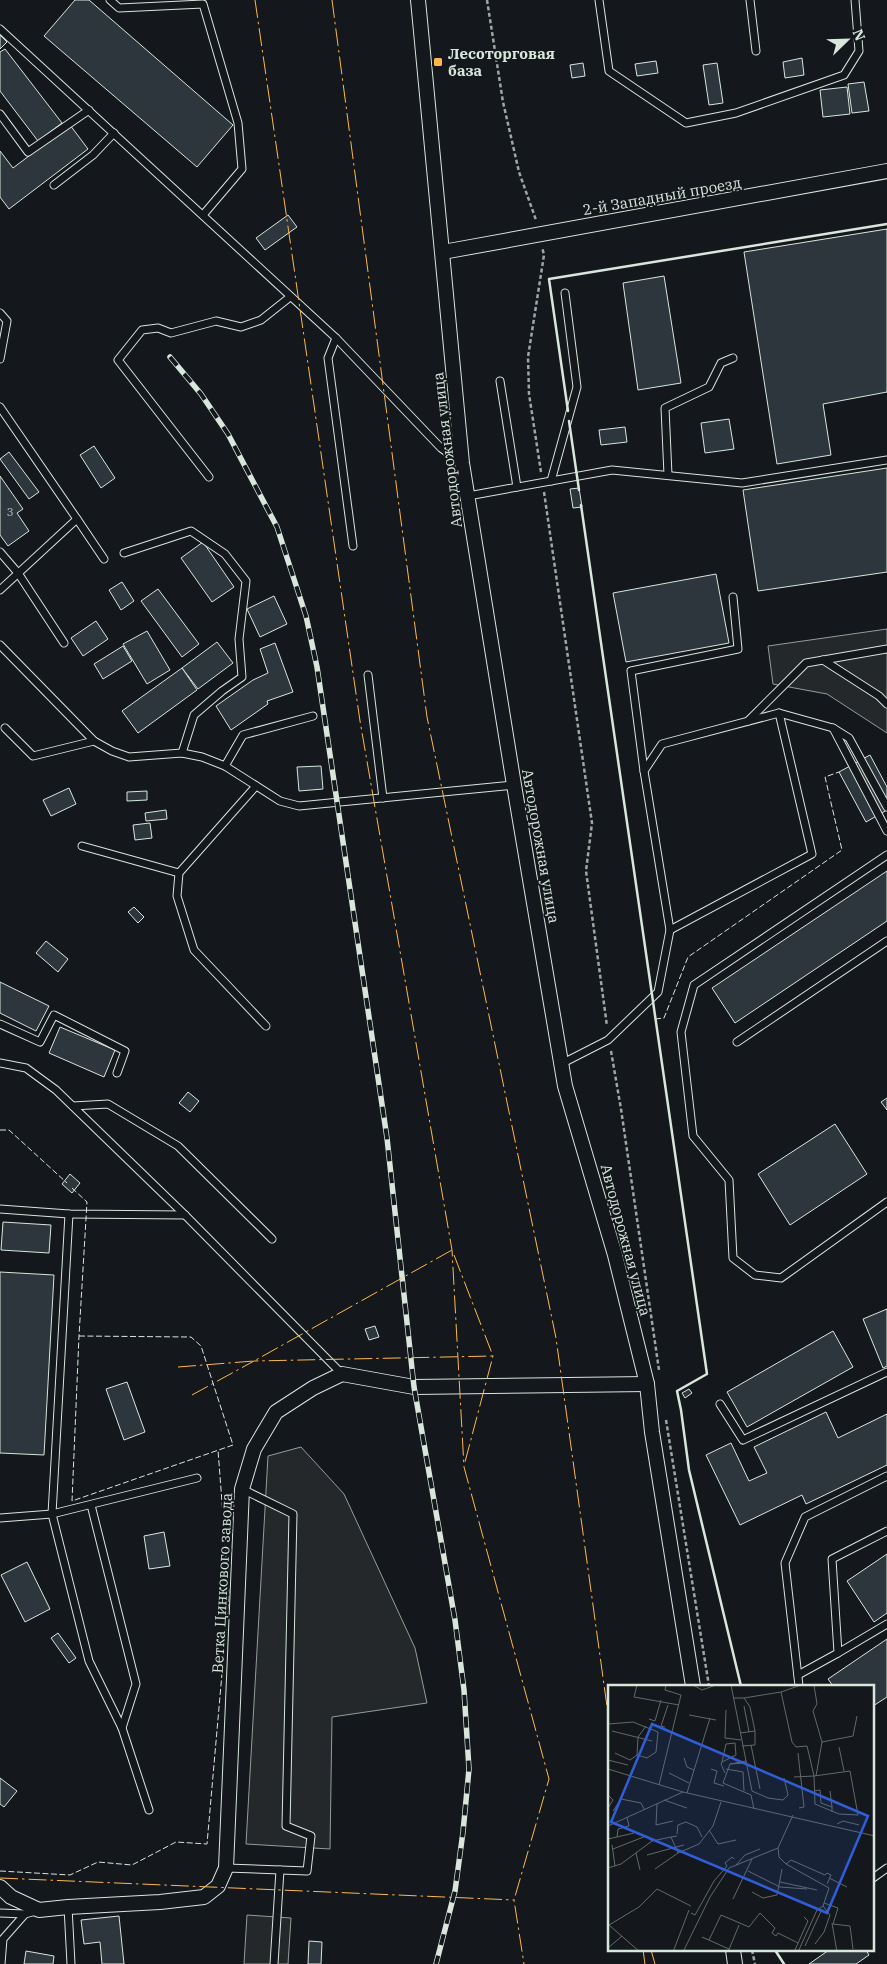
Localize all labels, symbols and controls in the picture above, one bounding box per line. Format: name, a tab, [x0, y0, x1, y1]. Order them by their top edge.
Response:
north arrow	[822, 15, 872, 65]
text: N	[849, 26, 869, 44]
place label: Лесоторговая база	[448, 44, 555, 80]
marker: Лесоторговая база	[432, 56, 444, 68]
street label: 2-й Западный проезд	[581, 173, 743, 219]
street label: Автодорожная улица	[428, 371, 466, 529]
house number: 3	[6, 504, 14, 519]
street label: Автодорожная улица	[518, 767, 564, 925]
street label: Автодорожная улица	[597, 1162, 655, 1318]
street label: Ветка Цинкового завода	[208, 1492, 236, 1674]
inset map	[608, 1685, 874, 1952]

